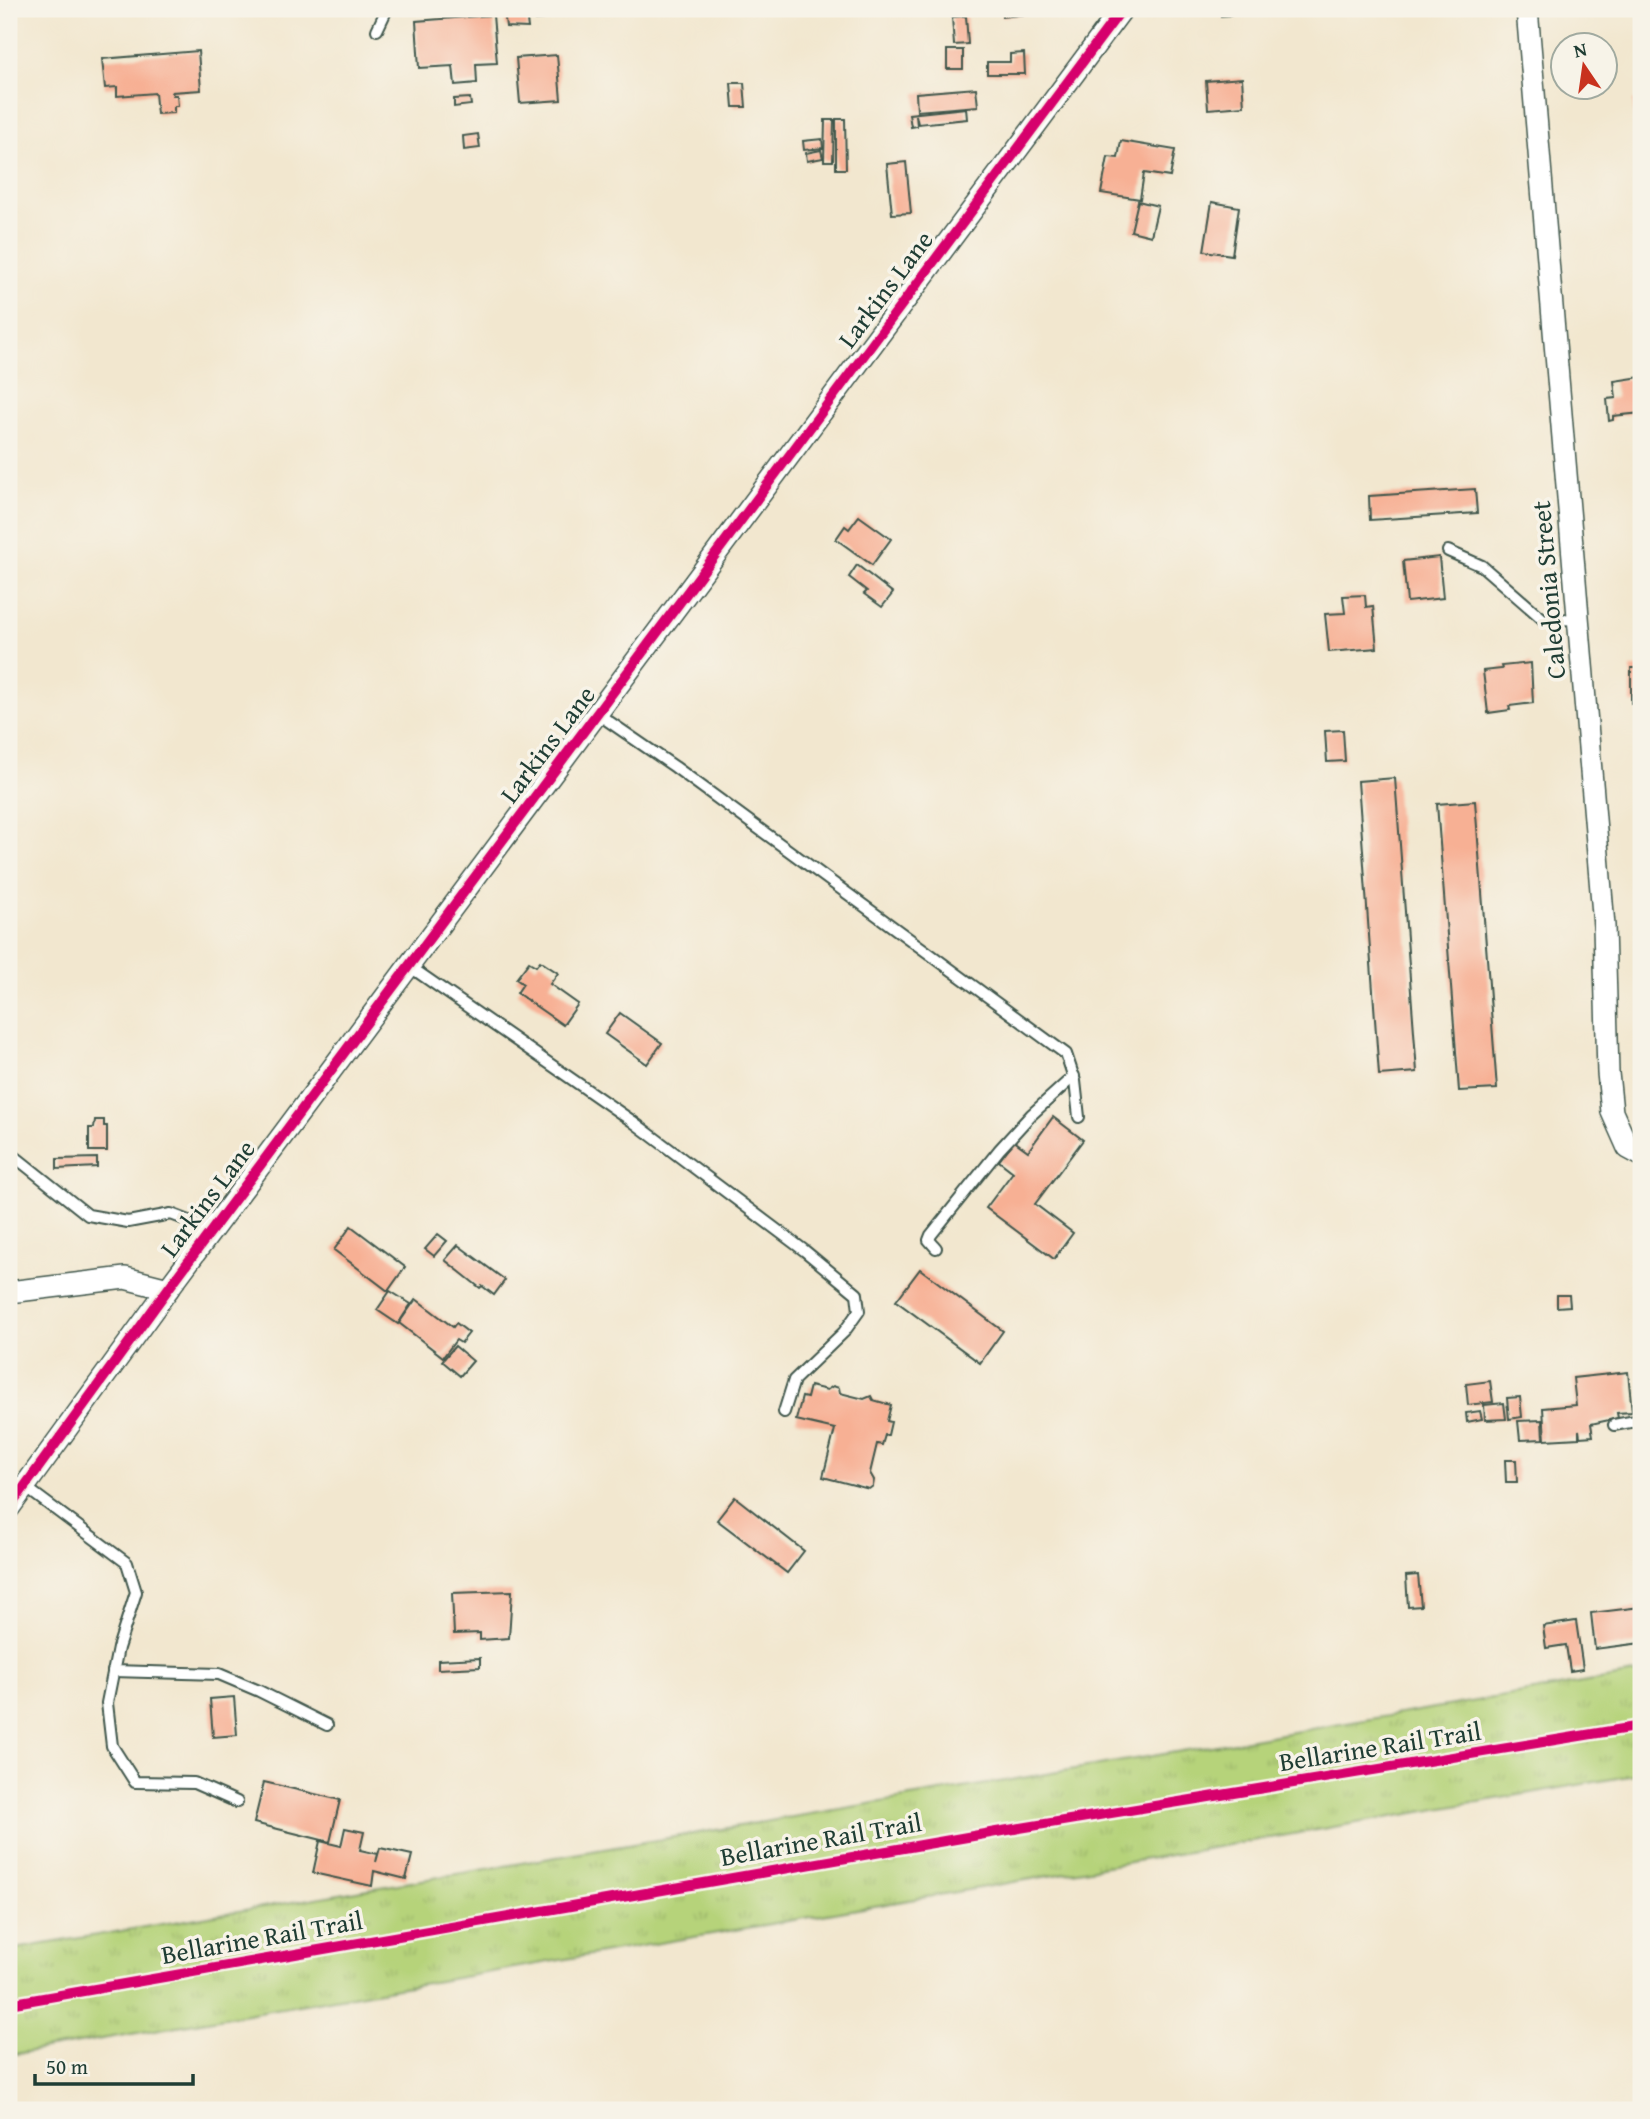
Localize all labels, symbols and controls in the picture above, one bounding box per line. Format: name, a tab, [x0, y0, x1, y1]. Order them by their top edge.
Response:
north arrow	[1548, 32, 1618, 102]
text: N	[1571, 34, 1590, 65]
street label: Larkins Lane	[828, 222, 942, 356]
street label: Caledonia Street	[1521, 499, 1575, 681]
street label: Larkins Lane	[490, 677, 604, 811]
street label: Larkins Lane	[150, 1131, 264, 1265]
street label: Bellarine Rail Trail	[1276, 1711, 1484, 1781]
street label: Bellarine Rail Trail	[717, 1802, 925, 1876]
street label: Bellarine Rail Trail	[158, 1900, 366, 1974]
scale bar	[35, 2042, 192, 2086]
text: 50 m	[46, 2051, 88, 2082]

